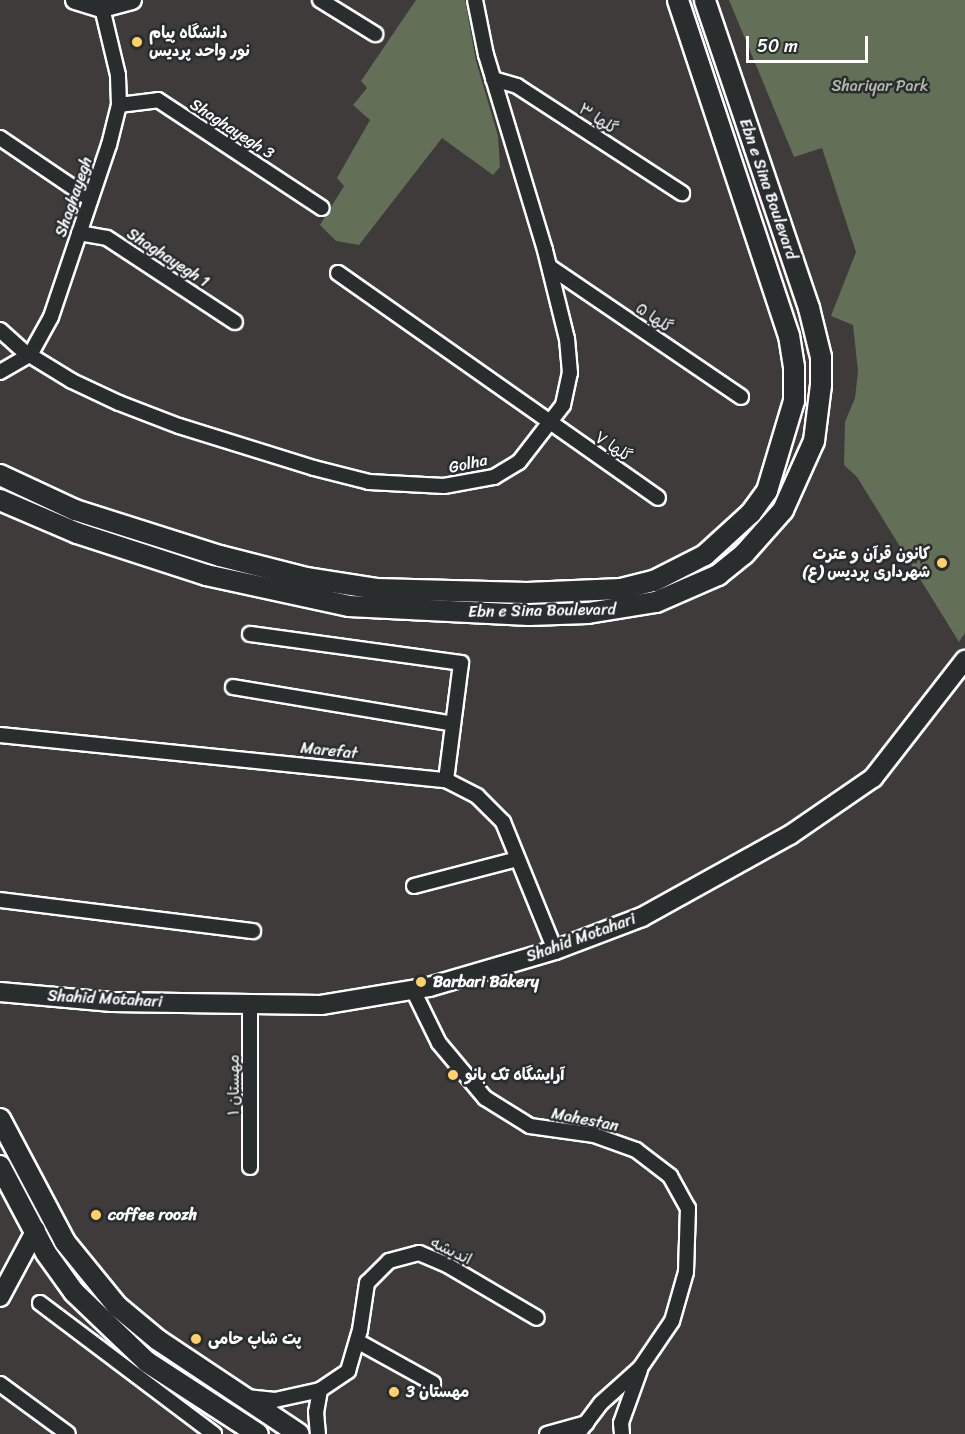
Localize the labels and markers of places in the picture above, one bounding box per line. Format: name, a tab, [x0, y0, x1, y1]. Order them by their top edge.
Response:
place label: دانشگاه پیام نور واحد پردیس	[149, 23, 250, 61]
marker: دانشگاه پیام نور واحد پردیس	[130, 35, 144, 49]
place label: کانون قرآن و عترت (ع) شهرداری پردیس	[802, 544, 930, 582]
marker: کانون قرآن و عترت (ع) شهرداری پردیس	[935, 556, 949, 570]
place label: Barbari Bakery	[433, 972, 539, 992]
marker: Barbari Bakery	[414, 975, 428, 989]
place label: آرایشگاه تک بانو	[465, 1065, 564, 1085]
marker: آرایشگاه تک بانو	[446, 1068, 460, 1082]
place label: coffee roozh	[108, 1205, 197, 1225]
marker: coffee roozh	[89, 1208, 103, 1222]
place label: پت شاپ حامی	[208, 1329, 301, 1349]
marker: پت شاپ حامی	[189, 1332, 203, 1346]
place label: مهستان 3	[406, 1382, 469, 1402]
marker: مهستان 3	[387, 1385, 401, 1399]

